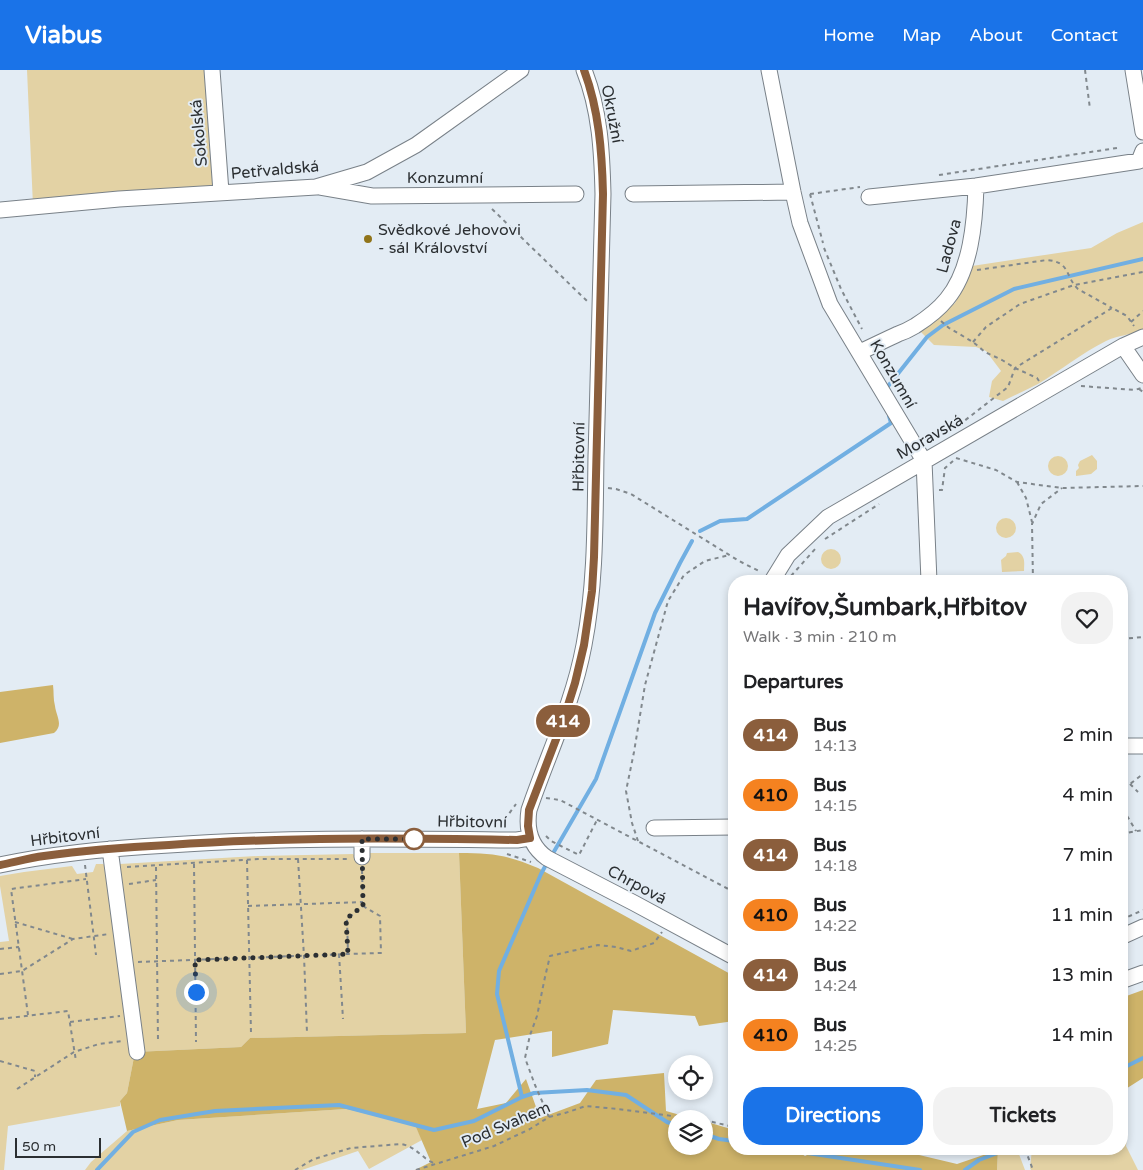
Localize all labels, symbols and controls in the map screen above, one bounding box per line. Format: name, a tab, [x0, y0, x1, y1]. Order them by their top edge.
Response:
text: Viabus	[25, 21, 102, 50]
text: Home	[823, 24, 874, 46]
text: Map	[902, 24, 941, 46]
text: About	[969, 24, 1023, 46]
text: Contact	[1051, 24, 1118, 46]
street label: Okružní	[597, 83, 627, 145]
street label: Sokolská	[186, 99, 212, 167]
street label: Petřvaldská	[230, 156, 320, 184]
street label: Konzumní	[407, 168, 483, 188]
street label: Ladova	[932, 217, 966, 275]
place label: Svědkové Jehovovi - sál Království	[378, 220, 521, 258]
marker: Svědkové Jehovovi - sál Království	[362, 233, 374, 245]
street label: Konzumní	[865, 336, 921, 412]
street label: Moravská	[893, 410, 967, 464]
street label: Hřbitovní	[568, 422, 590, 492]
button: heart	[1061, 592, 1113, 644]
text: Havířov,Šumbark,Hřbitov	[743, 593, 1027, 622]
text: Walk · 3 min · 210 m	[743, 627, 897, 647]
text: Departures	[743, 671, 843, 693]
line badge: 414	[534, 705, 592, 737]
text: 414	[546, 710, 580, 732]
text: Bus	[813, 714, 847, 736]
text: 414	[754, 724, 787, 746]
text: 2 min	[1062, 724, 1113, 746]
text: 14:13	[813, 736, 857, 756]
text: Bus	[813, 774, 847, 796]
text: 410	[754, 784, 787, 806]
text: 4 min	[1062, 784, 1113, 806]
text: 14:15	[813, 796, 857, 816]
street label: Hřbitovní	[437, 811, 507, 833]
street label: Hřbitovní	[29, 823, 101, 851]
unlabelled marker	[403, 828, 425, 850]
text: Bus	[813, 834, 847, 856]
text: 414	[754, 844, 787, 866]
text: 7 min	[1062, 844, 1113, 866]
text: 14:18	[813, 856, 857, 876]
street label: Chrpová	[604, 861, 670, 909]
text: Bus	[813, 894, 847, 916]
text: 410	[754, 904, 787, 926]
text: 11 min	[1050, 904, 1113, 926]
text: 14:22	[813, 916, 857, 936]
text: Bus	[813, 954, 847, 976]
text: 414	[754, 964, 787, 986]
text: 13 min	[1050, 964, 1113, 986]
text: 14:24	[813, 976, 857, 996]
your location	[184, 980, 209, 1005]
text: Bus	[813, 1014, 847, 1036]
text: 410	[754, 1024, 787, 1046]
text: 14 min	[1050, 1024, 1113, 1046]
text: 14:25	[813, 1036, 857, 1056]
map controls	[668, 1055, 713, 1155]
button: locate	[668, 1055, 713, 1100]
button: Directions	[743, 1087, 923, 1145]
button: Tickets	[933, 1087, 1113, 1145]
street label: Pod Svahem	[458, 1097, 554, 1153]
button: layers	[668, 1110, 713, 1155]
scale bar	[15, 1135, 101, 1158]
text: 50 m	[22, 1138, 56, 1155]

